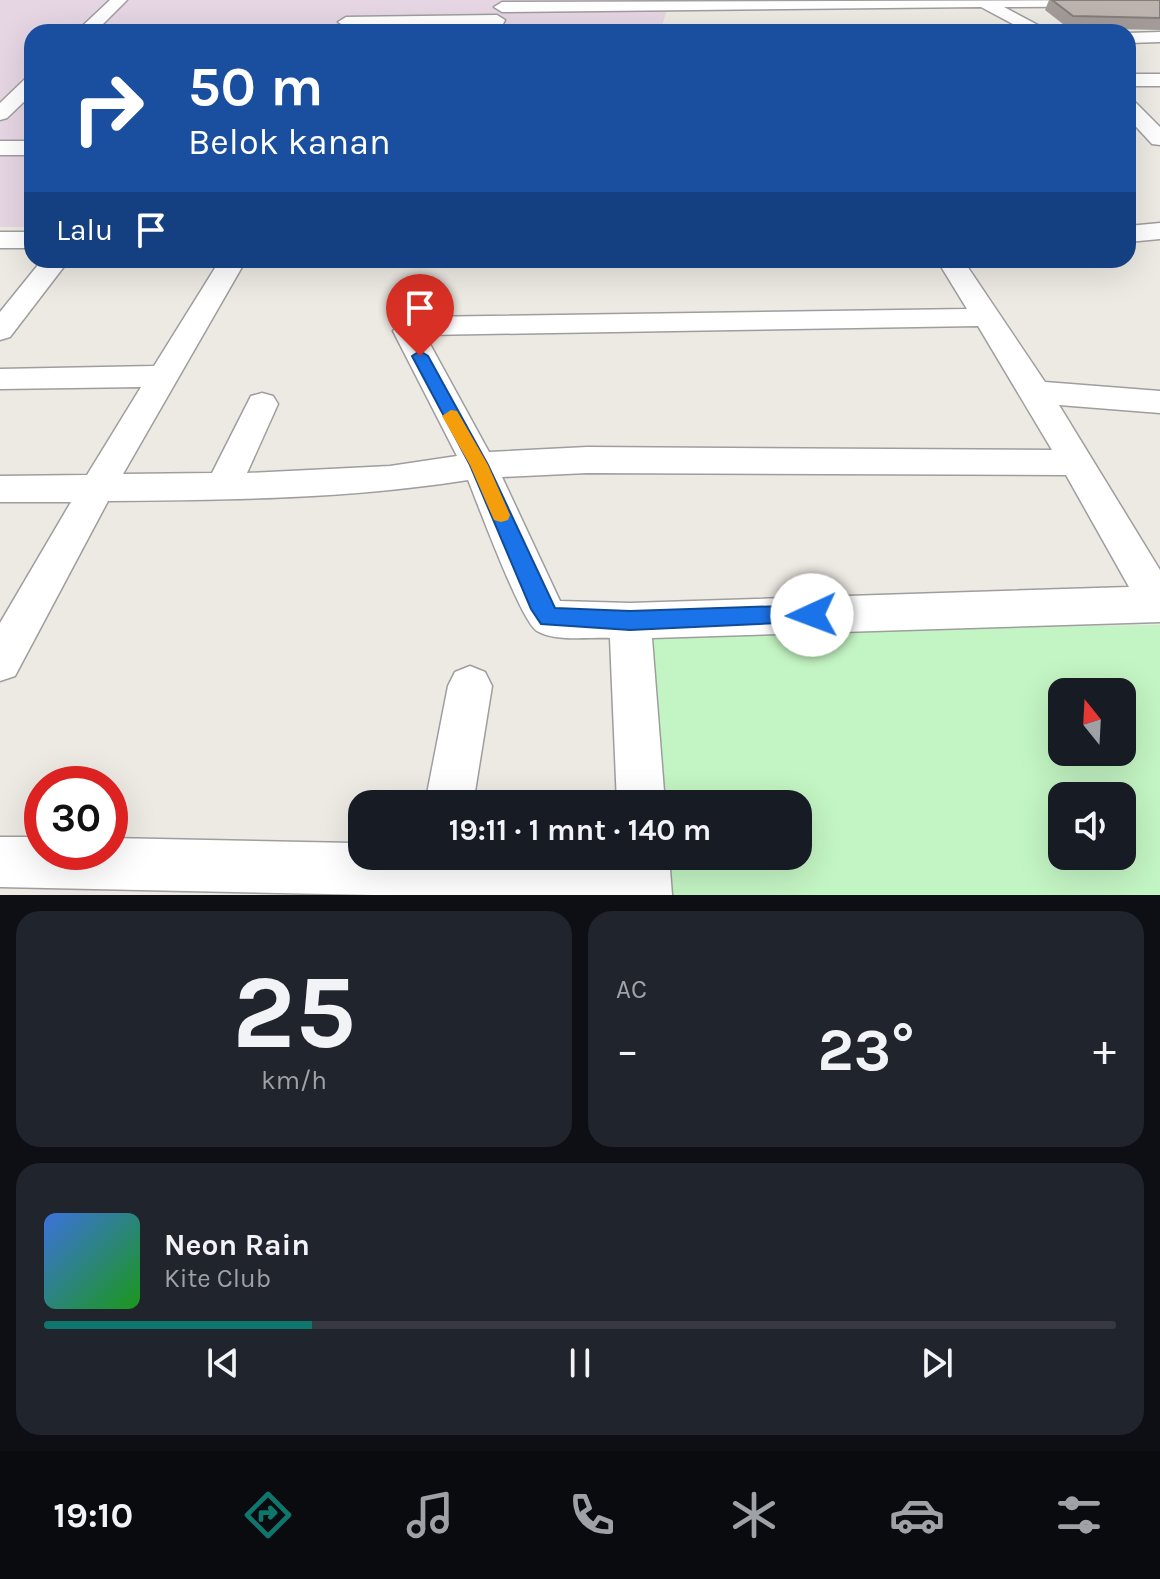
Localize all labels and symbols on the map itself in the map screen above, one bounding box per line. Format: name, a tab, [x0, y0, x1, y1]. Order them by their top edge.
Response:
pin	[386, 274, 454, 356]
position arrow	[770, 573, 854, 657]
north arrow	[1048, 678, 1136, 766]
speed limit sign: 30	[24, 766, 128, 870]

